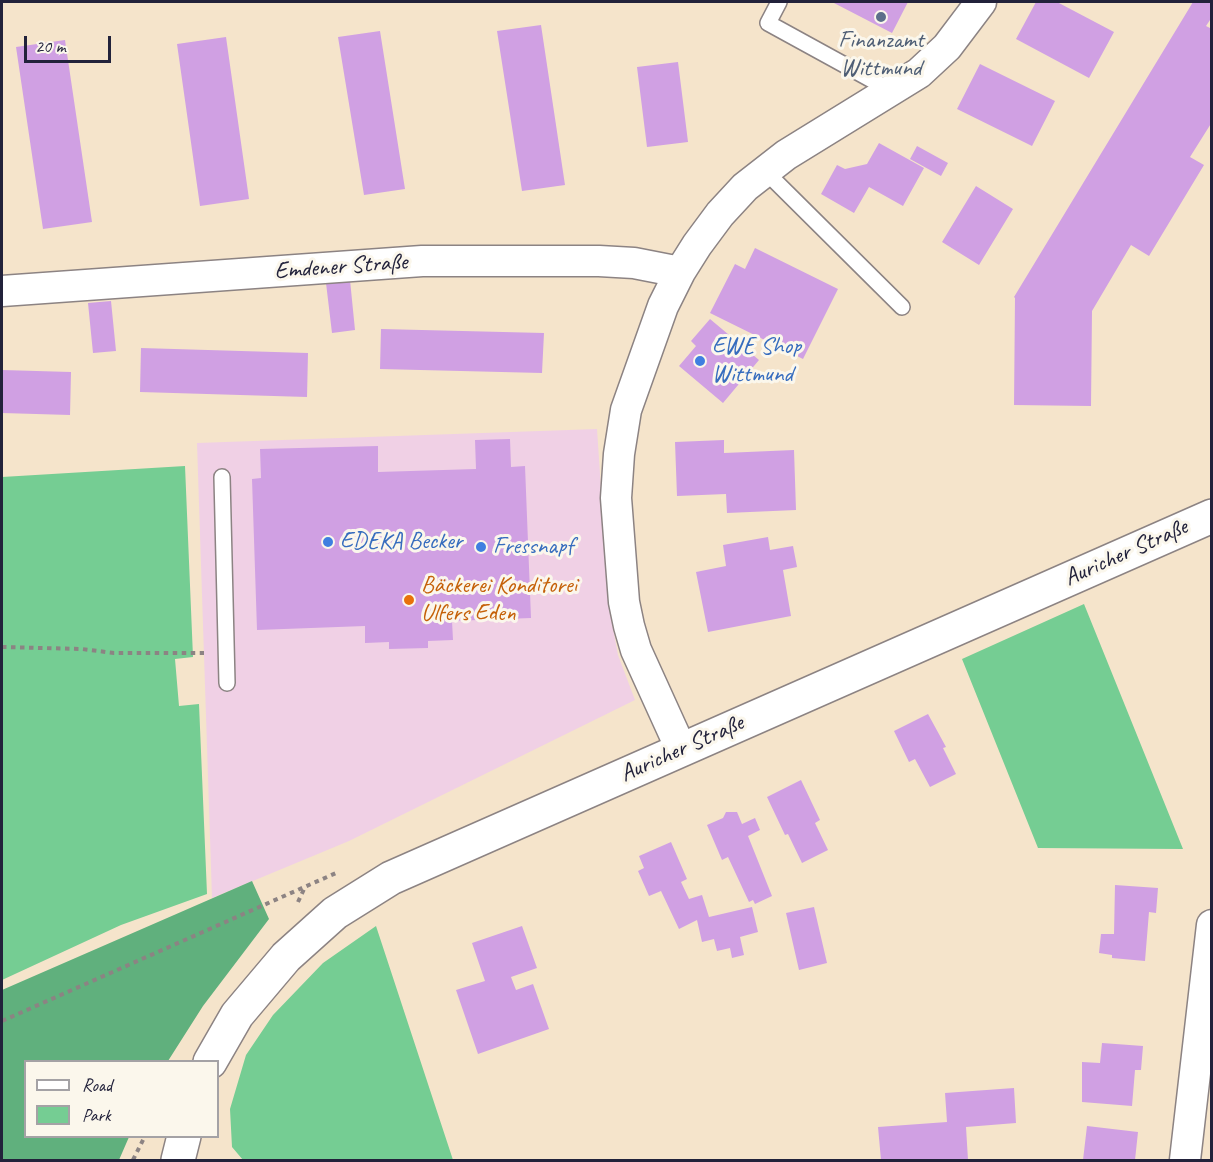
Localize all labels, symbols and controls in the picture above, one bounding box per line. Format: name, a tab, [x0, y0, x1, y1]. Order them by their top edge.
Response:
marker: Finanzamt Wittmund	[874, 10, 888, 24]
scale bar	[27, 24, 114, 62]
place label: Finanzamt Wittmund	[838, 27, 924, 83]
text: 20 m	[35, 35, 66, 57]
street label: Emdener Straße	[274, 248, 408, 286]
place label: EWE Shop Wittmund	[712, 333, 801, 389]
marker: EWE Shop Wittmund	[693, 354, 707, 368]
street label: Auricher Straße	[1060, 513, 1192, 593]
place label: EDEKA Becker	[340, 528, 462, 556]
place label: Fressnapf	[493, 533, 573, 561]
marker: EDEKA Becker	[321, 535, 335, 549]
marker: Fressnapf	[474, 540, 488, 554]
place label: Bäckerei Konditorei Ulfers Eden	[421, 572, 577, 628]
marker: Bäckerei Konditorei Ulfers Eden	[402, 593, 416, 607]
street label: Auricher Straße	[616, 709, 748, 789]
legend	[24, 1060, 219, 1138]
text: Road	[82, 1074, 112, 1096]
text: Park	[82, 1104, 111, 1126]

